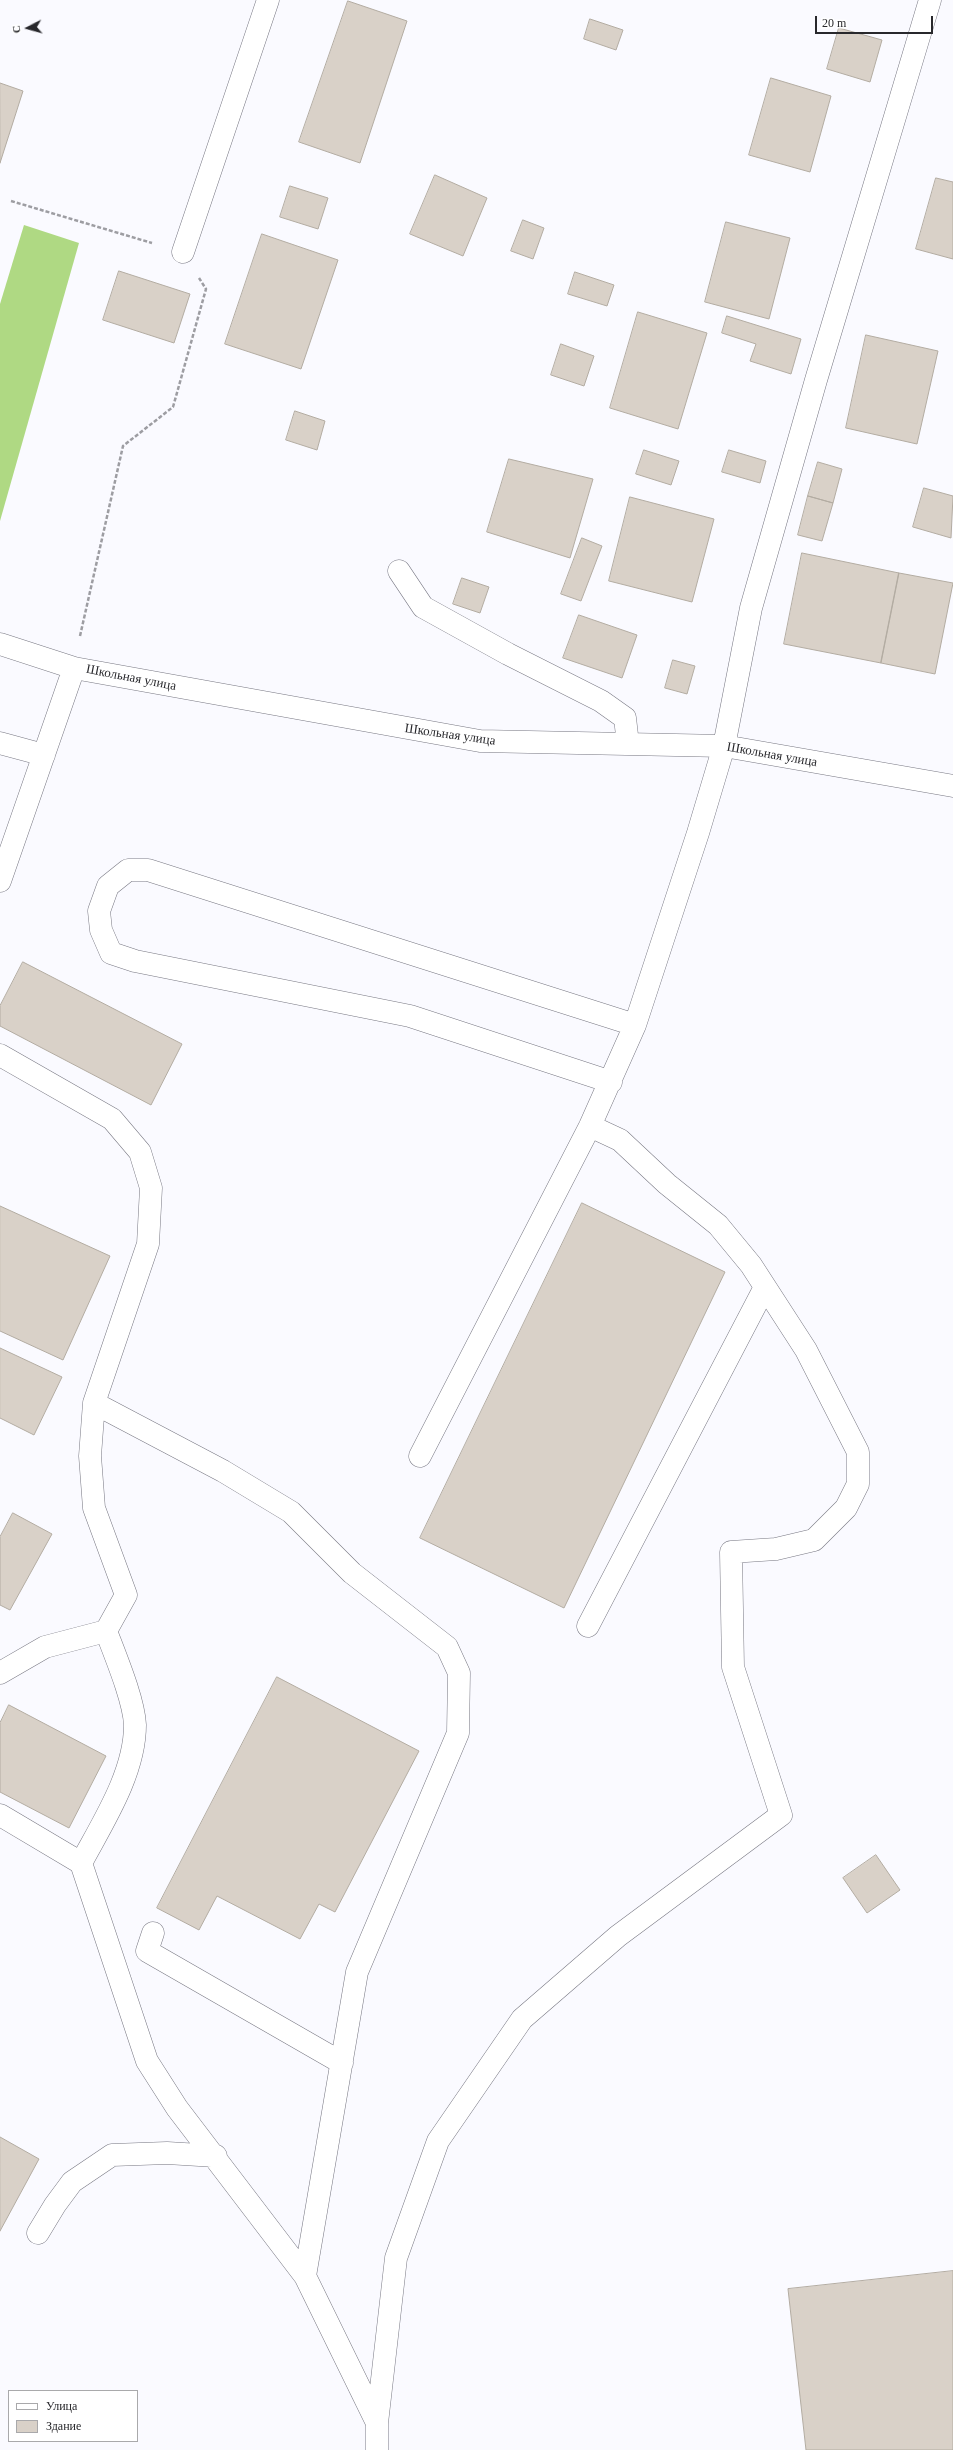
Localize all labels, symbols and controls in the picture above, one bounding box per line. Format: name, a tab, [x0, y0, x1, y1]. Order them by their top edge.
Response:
north arrow	[8, 8, 48, 48]
scale bar	[817, 8, 935, 34]
text: 20 m	[822, 16, 846, 30]
text: С	[10, 25, 22, 34]
street label: Школьная улица	[85, 662, 177, 694]
street label: Школьная улица	[404, 721, 496, 749]
street label: Школьная улица	[726, 739, 818, 771]
legend	[8, 2390, 138, 2442]
text: Улица	[46, 2399, 77, 2413]
text: Здание	[46, 2419, 81, 2433]

